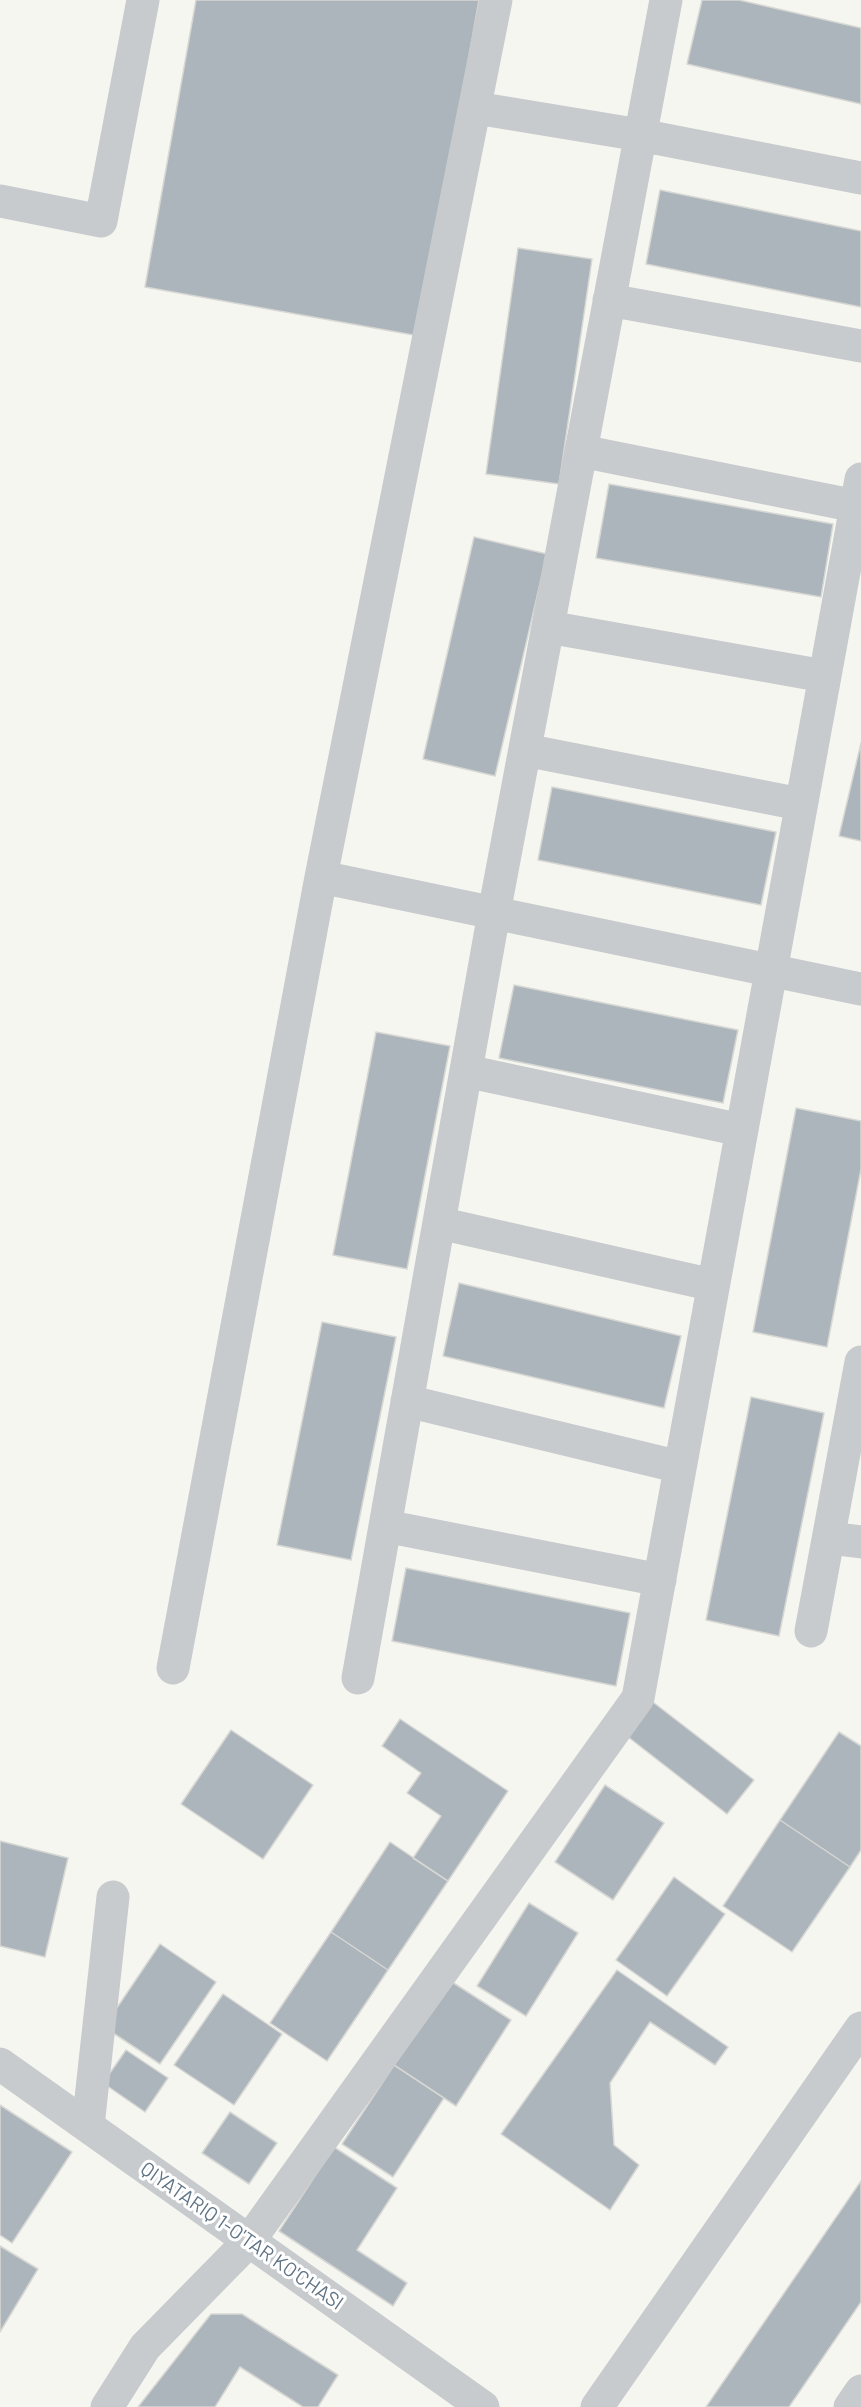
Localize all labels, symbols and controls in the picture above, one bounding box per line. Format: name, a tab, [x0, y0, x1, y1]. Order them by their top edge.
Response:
street label: QIYATARIQ 1-O'TAR KO'CHASI	[136, 2157, 348, 2315]

